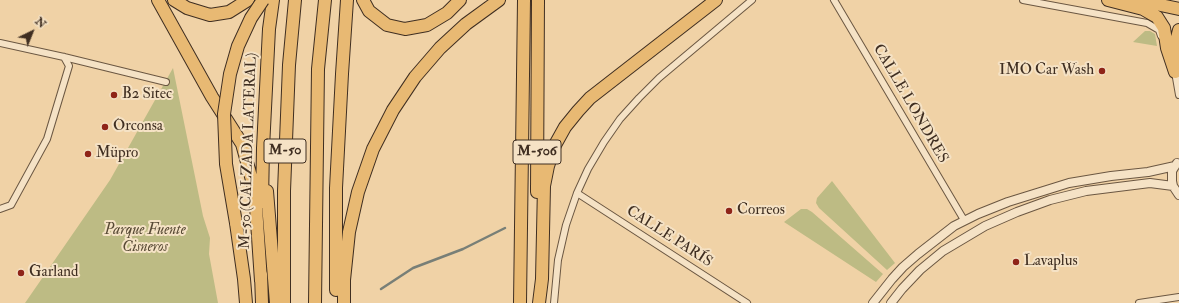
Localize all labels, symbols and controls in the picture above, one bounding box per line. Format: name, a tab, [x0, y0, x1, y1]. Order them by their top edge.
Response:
north arrow	[12, 12, 52, 52]
text: N	[32, 15, 49, 31]
street label: CALLE LONDRES	[869, 41, 951, 167]
street label: M-50 (CALZADA LATERAL)	[237, 53, 261, 249]
place label: IMO Car Wash	[999, 62, 1094, 80]
marker: IMO Car Wash	[1097, 66, 1107, 76]
place label: B2 Sitec	[122, 86, 172, 104]
marker: B2 Sitec	[109, 90, 119, 100]
place label: Orconsa	[113, 118, 163, 136]
marker: Orconsa	[100, 122, 110, 132]
road number: M-50	[264, 139, 306, 163]
road number: M-506	[513, 140, 561, 164]
place label: Müpro	[96, 145, 138, 163]
marker: Müpro	[83, 149, 93, 159]
street label: CALLE PARÍS	[623, 202, 715, 272]
place label: Correos	[737, 202, 785, 220]
marker: Correos	[724, 206, 734, 216]
park label: Parque Fuente Cisneros	[104, 222, 186, 257]
place label: Lavaplus	[1024, 253, 1078, 271]
marker: Lavaplus	[1011, 257, 1021, 267]
place label: Garland	[29, 264, 78, 282]
marker: Garland	[16, 268, 26, 278]

